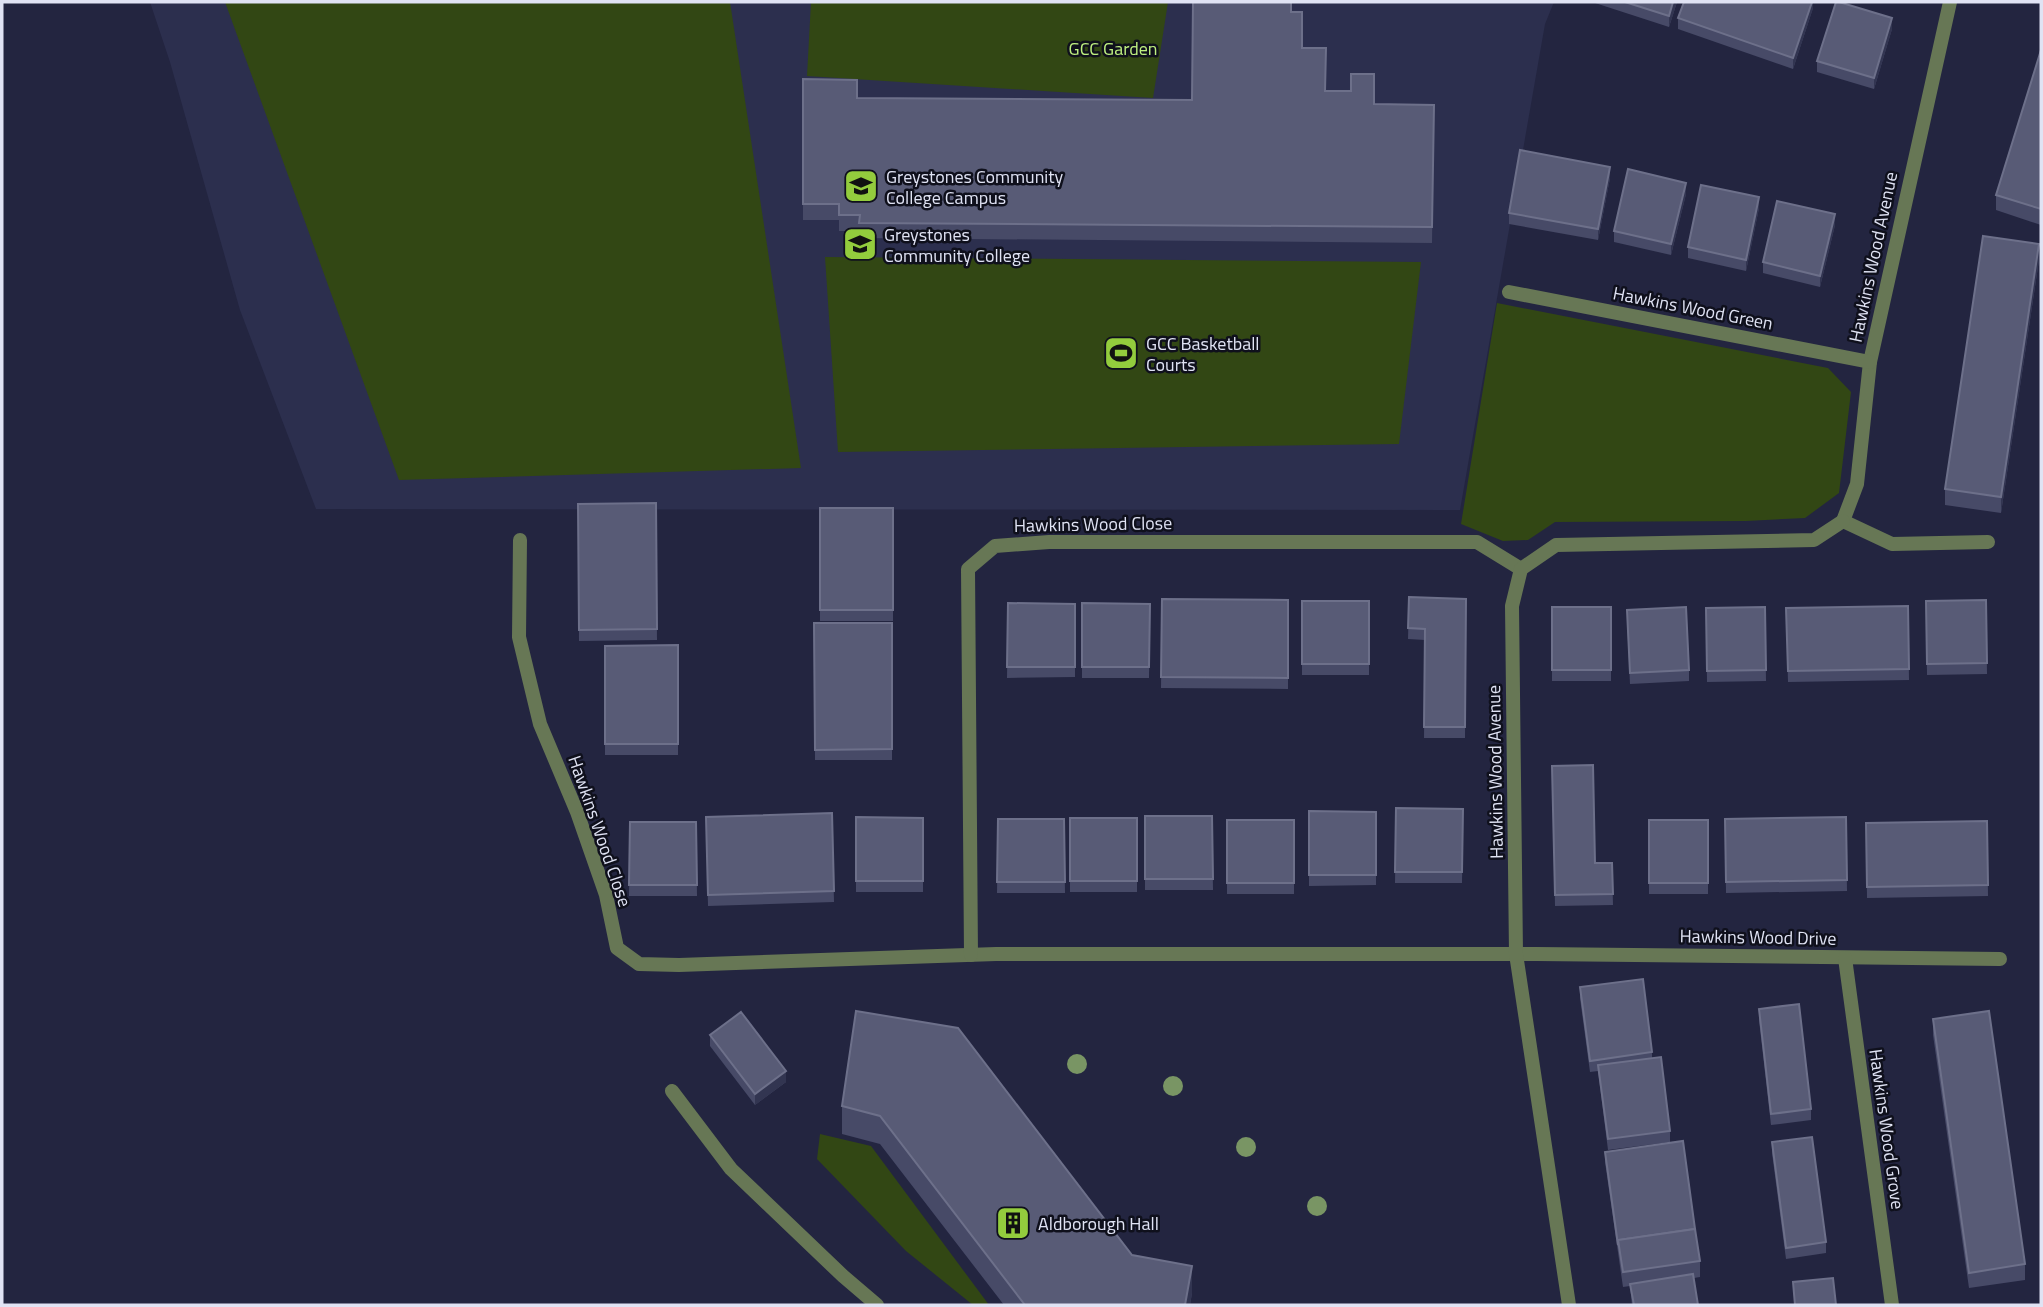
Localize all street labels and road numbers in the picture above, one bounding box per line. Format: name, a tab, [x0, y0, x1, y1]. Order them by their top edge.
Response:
street label: Hawkins Wood Avenue	[1842, 169, 1904, 345]
street label: Hawkins Wood Green	[1611, 279, 1775, 337]
street label: Hawkins Wood Close	[1014, 509, 1172, 539]
street label: Hawkins Wood Avenue	[1480, 685, 1510, 859]
street label: Hawkins Wood Close	[561, 752, 639, 910]
street label: Hawkins Wood Drive	[1679, 922, 1837, 952]
street label: Hawkins Wood Grove	[1862, 1047, 1912, 1211]

